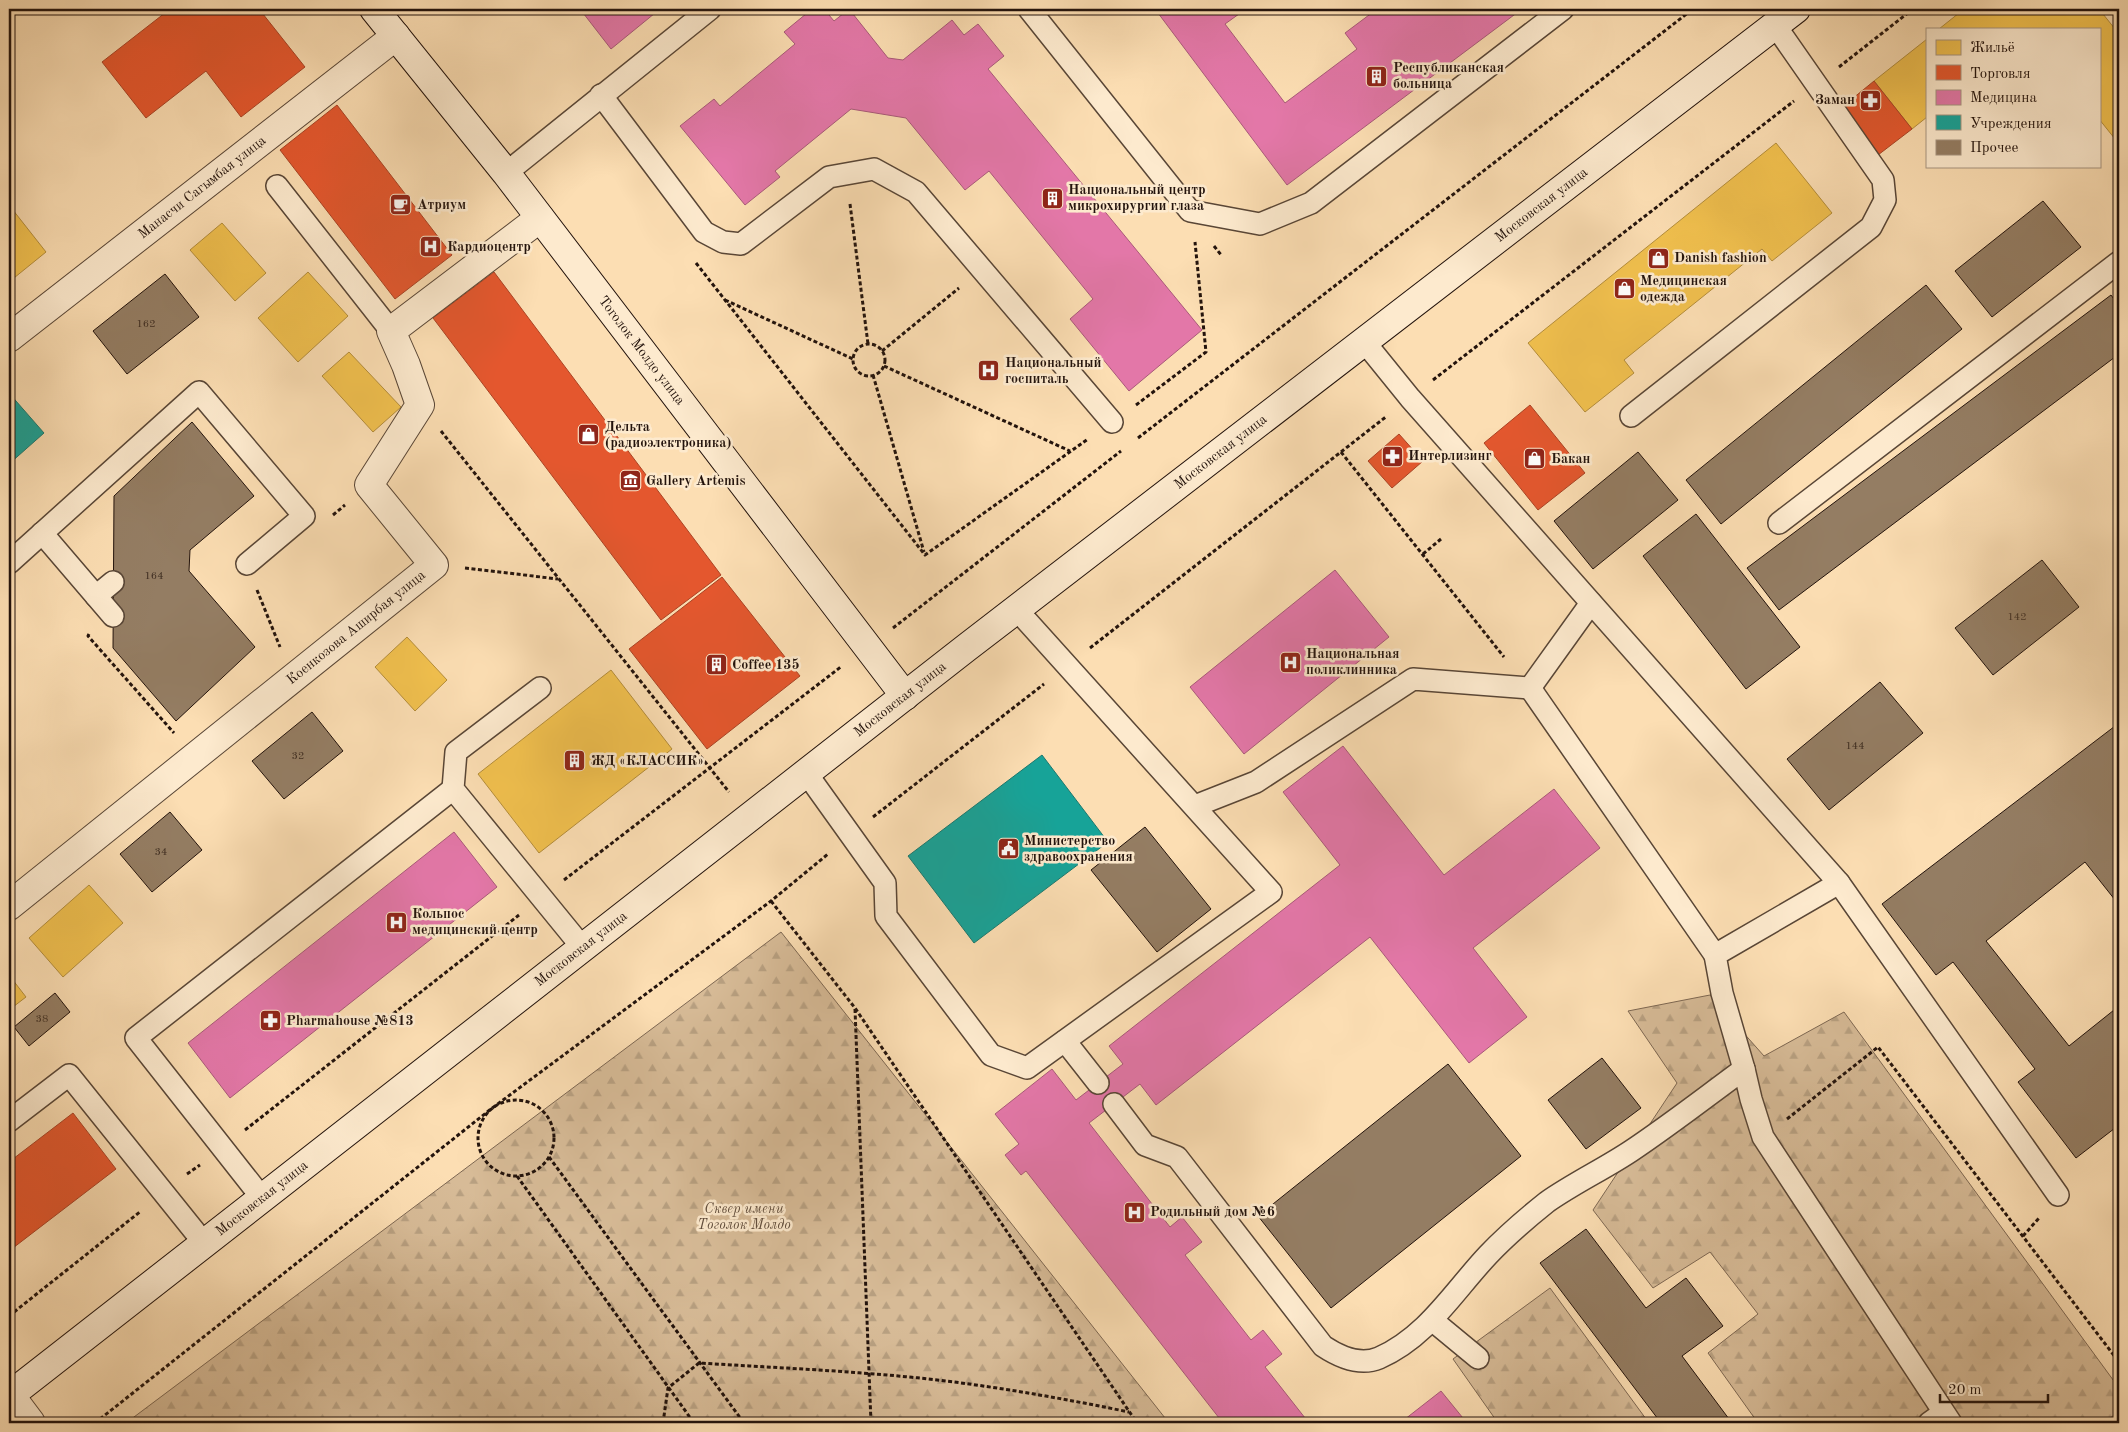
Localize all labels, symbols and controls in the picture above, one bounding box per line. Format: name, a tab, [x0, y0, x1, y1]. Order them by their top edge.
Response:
legend	[1926, 28, 2100, 168]
text: Жильё	[1970, 41, 2015, 56]
place label: Республиканская больница	[1393, 61, 1504, 91]
building icon: Республиканская больница	[1365, 64, 1389, 88]
text: Торговля	[1970, 67, 2031, 82]
pharmacy icon: Заман	[1859, 88, 1883, 112]
text: Медицина	[1970, 91, 2037, 106]
place label: Заман	[1815, 93, 1855, 107]
text: Учреждения	[1970, 117, 2052, 132]
street label: Манасчи Сагымбая улица	[136, 133, 269, 241]
text: Прочее	[1970, 141, 2018, 156]
street label: Московская улица	[1493, 165, 1591, 245]
place label: Национальный центр микрохирургии глаза	[1068, 183, 1206, 213]
building icon: Национальный центр микрохирургии глаза	[1040, 186, 1064, 210]
cafe icon: Атриум	[389, 193, 413, 217]
place label: Атриум	[417, 198, 466, 212]
hospital icon: Кардиоцентр	[419, 235, 443, 259]
place label: Кардиоцентр	[447, 240, 531, 254]
shop icon: Danish fashion	[1646, 246, 1670, 270]
place label: Danish fashion	[1674, 251, 1767, 265]
place label: Медицинская одежда	[1640, 274, 1727, 304]
shop icon: Медицинская одежда	[1612, 277, 1636, 301]
street label: Тоголок Молдо улица	[596, 294, 687, 408]
house number: 162	[136, 319, 156, 330]
place label: Национальный госпиталь	[1005, 356, 1102, 386]
hospital icon: Национальный госпиталь	[977, 359, 1001, 383]
street label: Московская улица	[1172, 412, 1270, 492]
place label: Дельта (радиоэлектроника)	[605, 420, 732, 450]
shop icon: Дельта (радиоэлектроника)	[577, 423, 601, 447]
pharmacy icon: Интерлизинг	[1380, 444, 1404, 468]
shop icon: Бакан	[1523, 447, 1547, 471]
place label: Интерлизинг	[1408, 449, 1492, 463]
place label: Бакан	[1551, 452, 1590, 466]
museum icon: Gallery Artemis	[618, 469, 642, 493]
place label: Gallery Artemis	[646, 474, 745, 488]
street label: Коенкозова Аширбая улица	[284, 568, 428, 687]
house number: 164	[144, 571, 164, 582]
house number: 142	[2007, 612, 2027, 623]
place label: Национальная поликлинника	[1306, 647, 1400, 677]
hospital icon: Национальная поликлинника	[1278, 650, 1302, 674]
building icon: Coffee 135	[704, 653, 728, 677]
place label: Coffee 135	[732, 658, 800, 672]
street label: Московская улица	[851, 659, 949, 740]
house number: 144	[1845, 741, 1865, 752]
building icon: ЖД «КЛАССИК»	[563, 749, 587, 773]
house number: 32	[292, 751, 304, 762]
place label: ЖД «КЛАССИК»	[591, 754, 704, 768]
place label: Министерство здравоохранения	[1024, 834, 1133, 864]
public building icon: Министерство здравоохранения	[996, 837, 1020, 861]
house number: 34	[155, 847, 167, 858]
place label: Кольпос медицинский центр	[412, 907, 538, 937]
street label: Московская улица	[532, 909, 630, 989]
hospital icon: Кольпос медицинский центр	[384, 910, 408, 934]
pharmacy icon: Pharmahouse №813	[258, 1009, 282, 1033]
house number: 38	[36, 1014, 48, 1025]
place label: Pharmahouse №813	[286, 1014, 414, 1028]
street label: Московская улица	[213, 1158, 311, 1239]
hospital icon: Родильный дом №6	[1122, 1200, 1146, 1224]
park label: Сквер имени Тоголок Молдо	[697, 1202, 791, 1232]
place label: Родильный дом №6	[1150, 1205, 1275, 1219]
scale bar	[1940, 1372, 2048, 1404]
text: 20 m	[1948, 1383, 1982, 1398]

